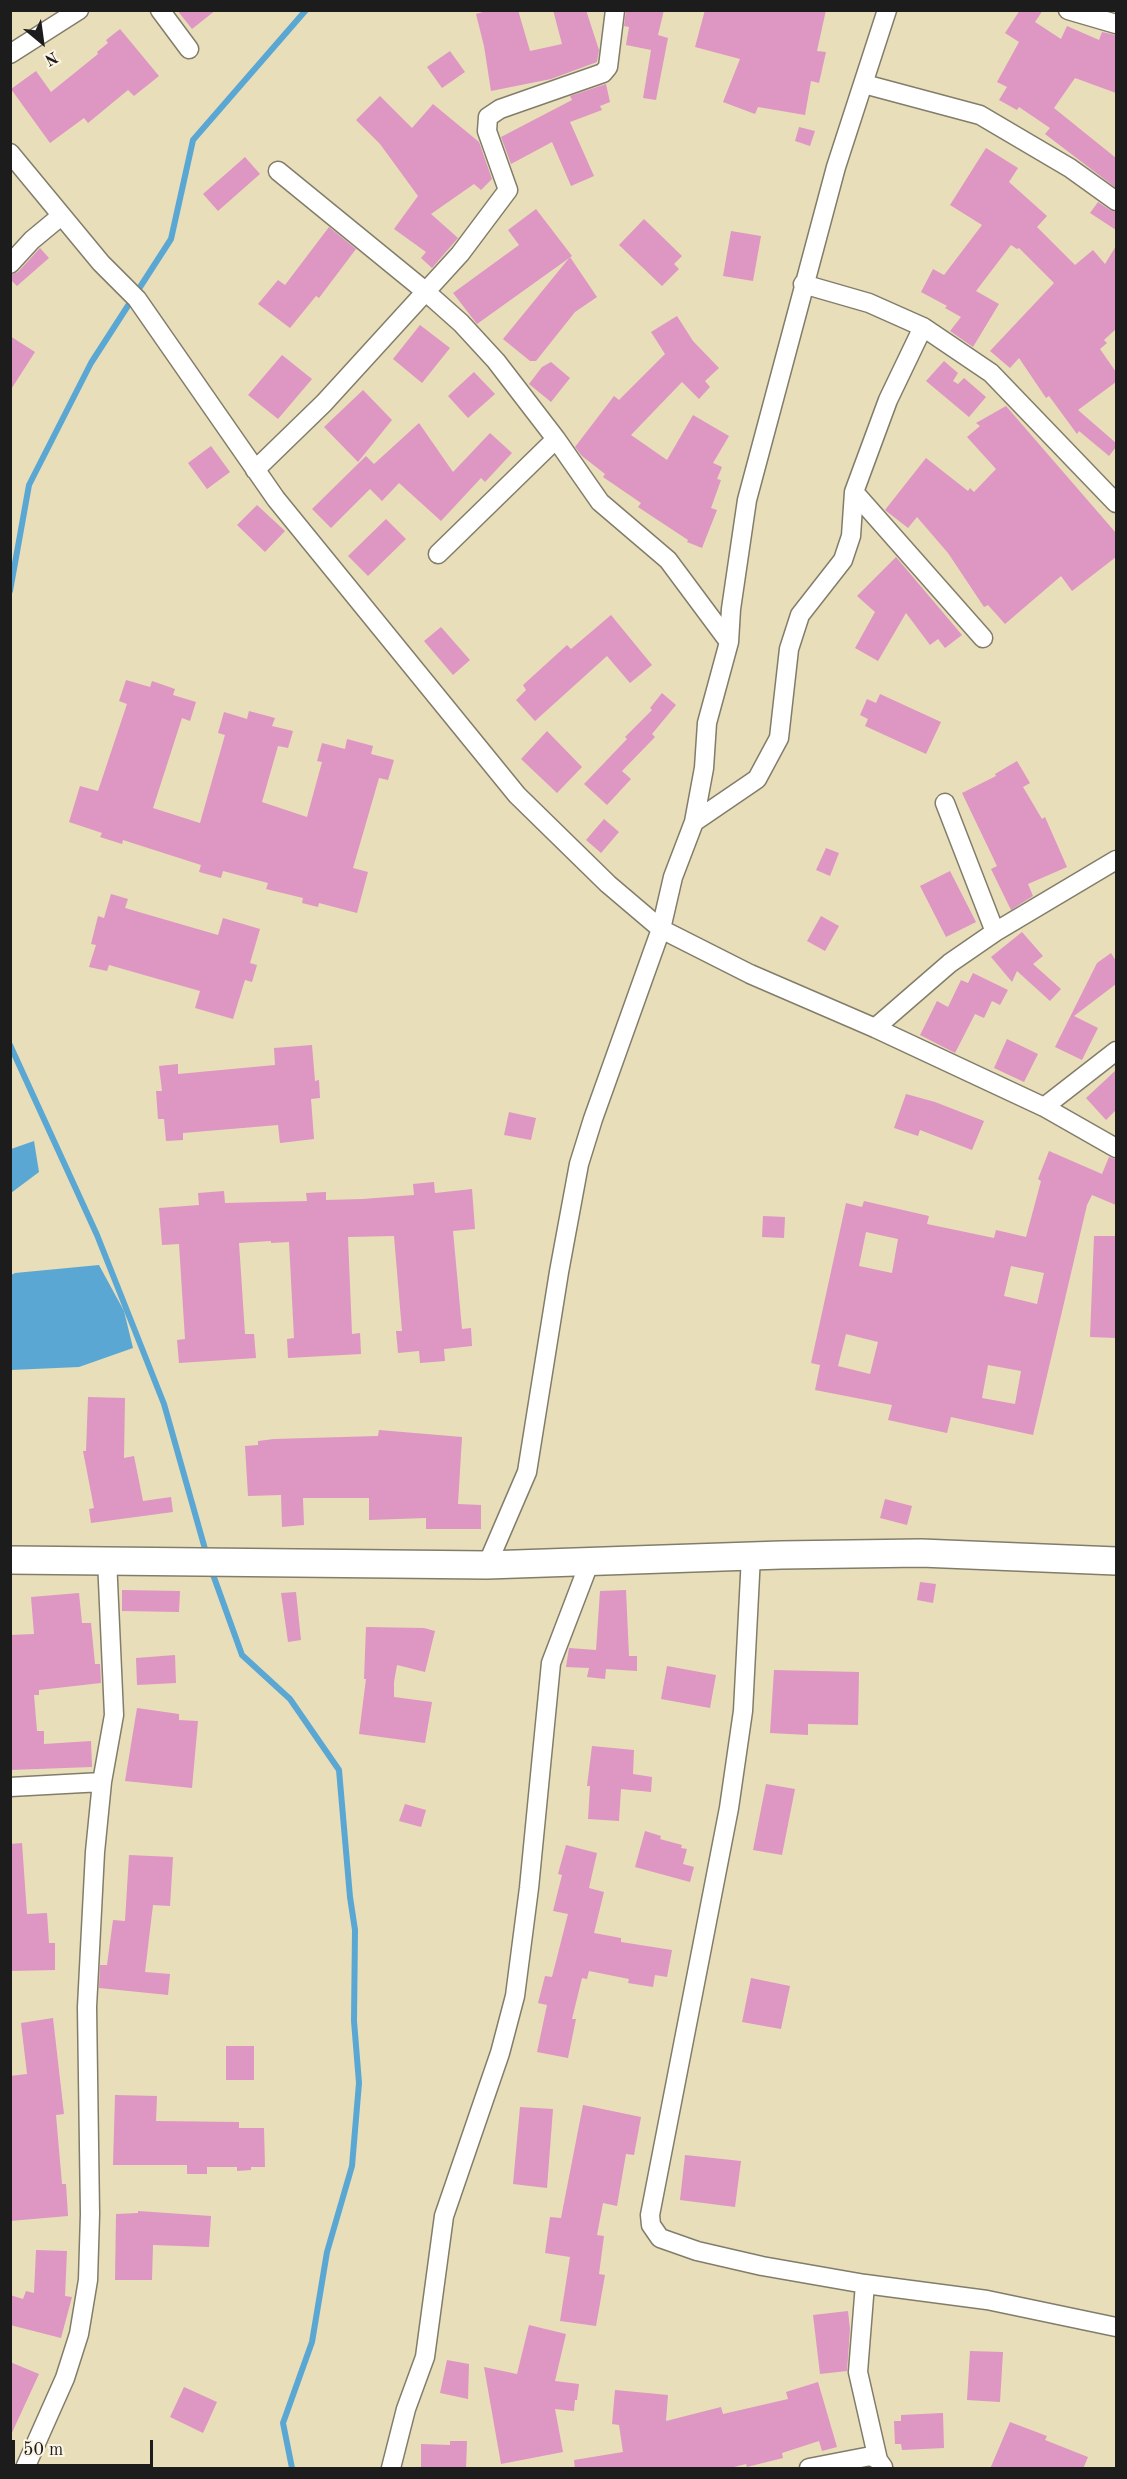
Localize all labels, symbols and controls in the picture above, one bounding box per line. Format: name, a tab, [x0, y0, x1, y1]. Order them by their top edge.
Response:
north arrow	[12, 12, 72, 72]
text: N	[42, 48, 60, 68]
scale bar	[15, 2428, 156, 2466]
text: 50 m	[23, 2441, 63, 2459]

